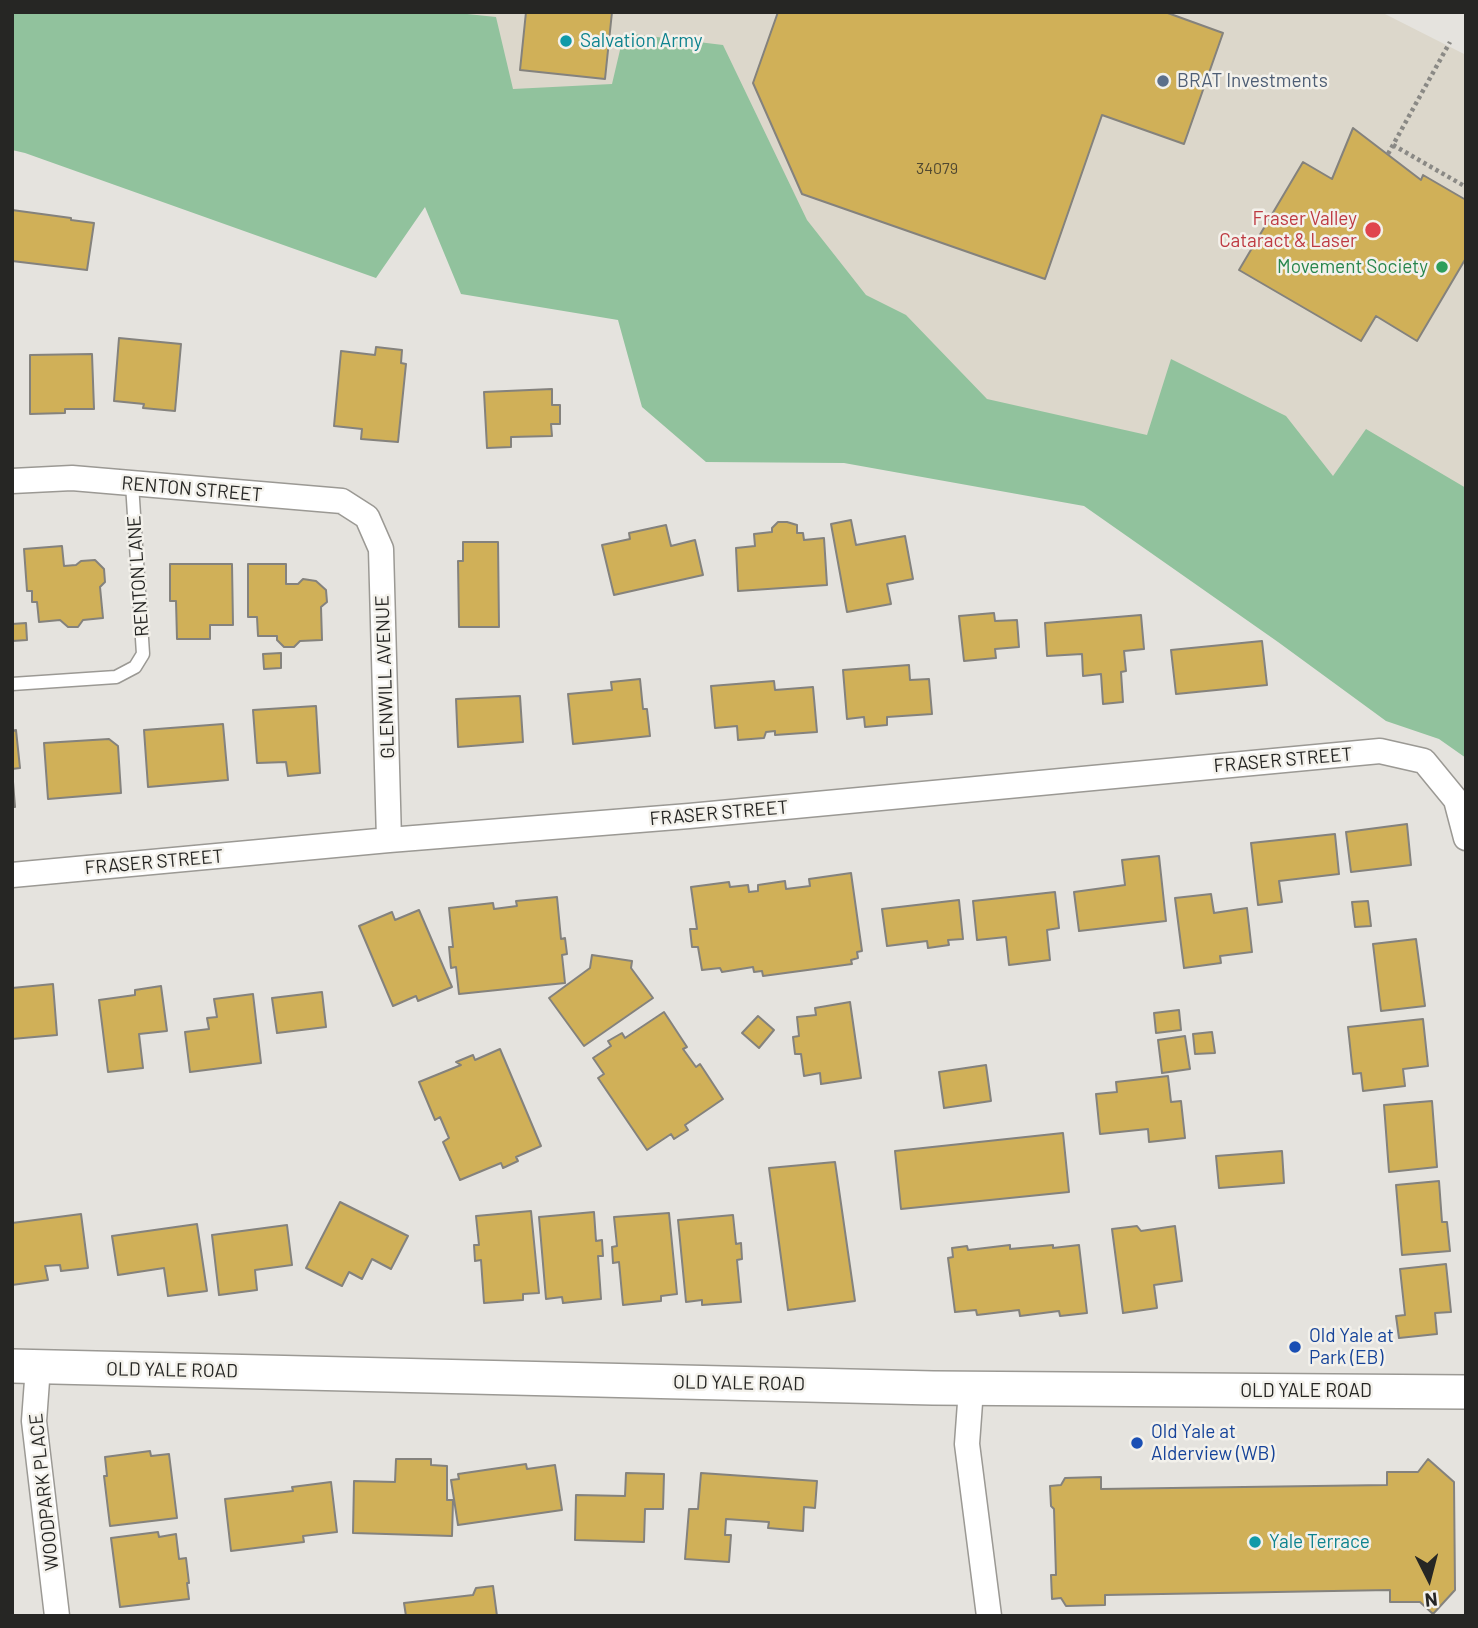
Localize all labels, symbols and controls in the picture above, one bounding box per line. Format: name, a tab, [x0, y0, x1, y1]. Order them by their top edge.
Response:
place label: Salvation Army	[580, 30, 702, 52]
marker: Salvation Army	[558, 33, 574, 49]
place label: BRAT Investments	[1177, 70, 1328, 92]
marker: BRAT Investments	[1155, 73, 1171, 89]
house number: 34079	[916, 159, 958, 179]
place label: Fraser Valley Cataract & Laser	[1219, 208, 1357, 252]
marker: Fraser Valley Cataract & Laser	[1363, 220, 1383, 240]
place label: Movement Society	[1277, 256, 1428, 278]
marker: Movement Society	[1434, 259, 1450, 275]
street label: RENTON STREET	[121, 471, 263, 507]
street label: RENTON LANE	[122, 515, 154, 637]
street label: GLENWILL AVENUE	[371, 595, 399, 759]
street label: FRASER STREET	[1213, 743, 1353, 777]
street label: FRASER STREET	[649, 796, 789, 830]
street label: FRASER STREET	[84, 845, 224, 879]
place label: Old Yale at Park (EB)	[1309, 1325, 1394, 1369]
marker: Old Yale at Park (EB)	[1287, 1339, 1303, 1355]
street label: OLD YALE ROAD	[106, 1357, 238, 1383]
street label: OLD YALE ROAD	[673, 1370, 805, 1396]
street label: OLD YALE ROAD	[1240, 1380, 1372, 1402]
street label: WOODPARK PLACE	[24, 1412, 64, 1572]
place label: Old Yale at Alderview (WB)	[1151, 1421, 1274, 1465]
marker: Old Yale at Alderview (WB)	[1129, 1435, 1145, 1451]
place label: Yale Terrace	[1269, 1531, 1370, 1553]
marker: Yale Terrace	[1247, 1534, 1263, 1550]
north arrow	[1394, 1544, 1464, 1614]
text: N	[1424, 1588, 1439, 1612]

